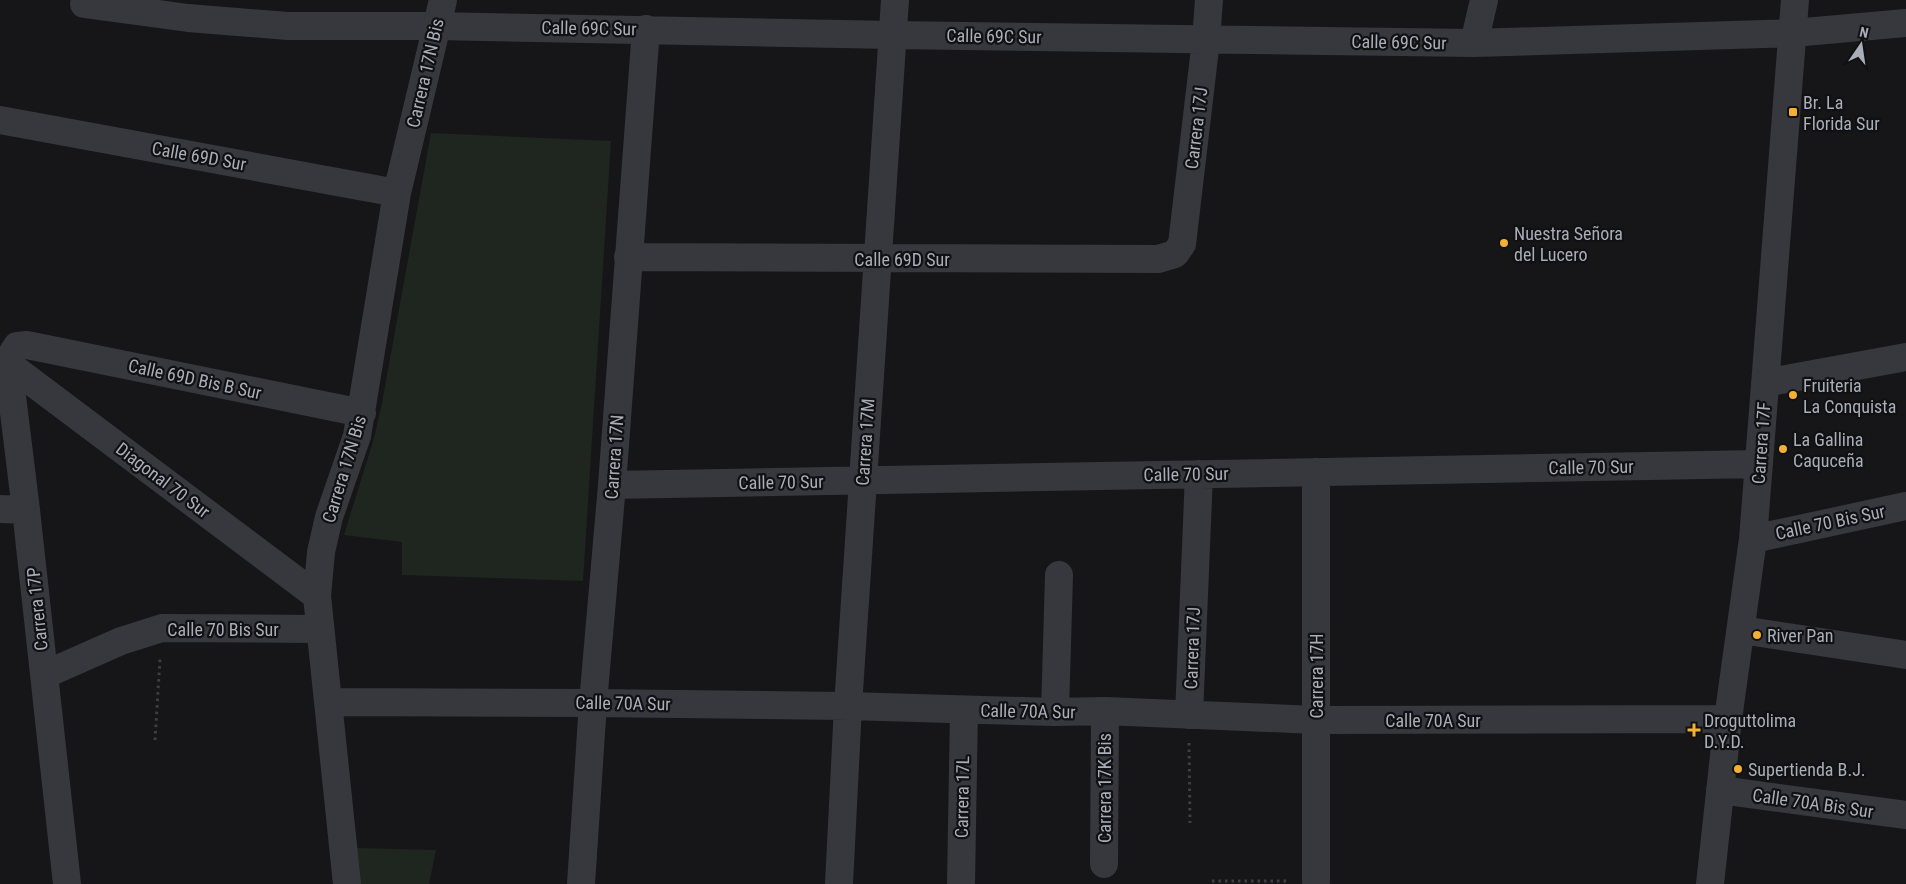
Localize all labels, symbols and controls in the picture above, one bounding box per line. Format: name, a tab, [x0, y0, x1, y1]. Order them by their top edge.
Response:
street label: Carrera 17N Bis	[402, 16, 448, 130]
street label: Calle 69C Sur	[541, 17, 637, 39]
north arrow	[1836, 20, 1886, 70]
text: N	[1858, 24, 1870, 41]
street label: Calle 69C Sur	[946, 25, 1042, 47]
street label: Calle 69C Sur	[1351, 31, 1447, 53]
street label: Carrera 17J	[1181, 86, 1211, 170]
place label: Br. La Florida Sur	[1803, 92, 1880, 134]
marker: Br. La Florida Sur	[1787, 106, 1799, 118]
street label: Calle 69D Sur	[150, 137, 248, 175]
place label: Nuestra Señora del Lucero	[1514, 223, 1623, 265]
marker: Nuestra Señora del Lucero	[1498, 237, 1510, 249]
street label: Calle 69D Sur	[854, 249, 950, 270]
street label: Calle 69D Bis B Sur	[126, 355, 264, 403]
place label: Fruiteria La Conquista	[1803, 375, 1896, 417]
marker: Fruiteria La Conquista	[1787, 389, 1799, 401]
street label: Carrera 17M	[851, 398, 879, 486]
street label: Carrera 17F	[1748, 401, 1774, 485]
street label: Carrera 17N Bis	[318, 413, 370, 525]
street label: Carrera 17N	[601, 414, 627, 500]
place label: La Gallina Caquceña	[1793, 429, 1864, 471]
street label: Diagonal 70 Sur	[112, 438, 214, 522]
marker: La Gallina Caquceña	[1777, 443, 1789, 455]
street label: Calle 70 Sur	[1548, 456, 1634, 478]
street label: Calle 70 Sur	[1143, 463, 1229, 485]
street label: Calle 70 Sur	[738, 471, 824, 493]
street label: Calle 70 Bis Sur	[1773, 500, 1887, 544]
street label: Carrera 17P	[22, 566, 52, 652]
street label: Carrera 17J	[1180, 606, 1204, 690]
street label: Calle 70 Bis Sur	[167, 619, 279, 640]
place label: River Pan	[1767, 625, 1834, 646]
marker: River Pan	[1751, 629, 1763, 641]
street label: Carrera 17H	[1306, 634, 1327, 718]
street label: Calle 70A Sur	[575, 692, 671, 714]
street label: Calle 70A Sur	[980, 700, 1076, 722]
street label: Calle 70A Sur	[1385, 710, 1481, 731]
place label: Droguttolima D.Y.D.	[1704, 710, 1796, 752]
marker: Droguttolima D.Y.D.	[1688, 724, 1700, 736]
street label: Carrera 17K Bis	[1094, 733, 1115, 843]
street label: Carrera 17L	[951, 755, 973, 838]
place label: Supertienda B.J.	[1748, 759, 1866, 780]
marker: Supertienda B.J.	[1732, 763, 1744, 775]
street label: Calle 70A Bis Sur	[1751, 784, 1875, 822]

